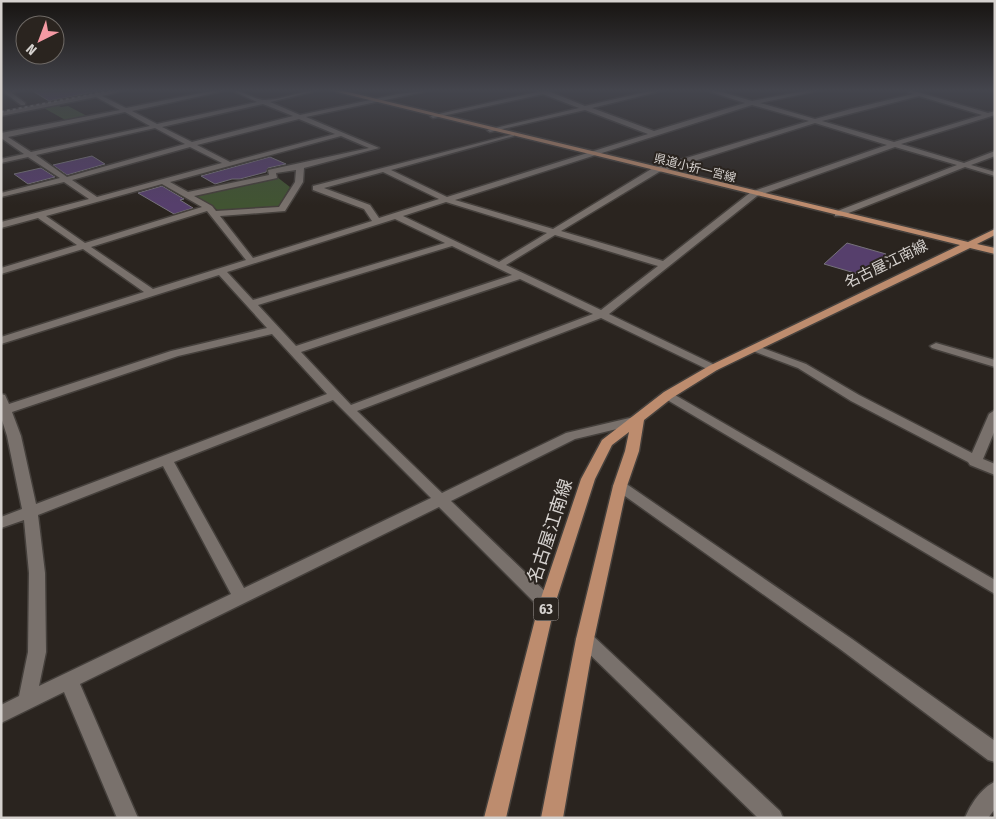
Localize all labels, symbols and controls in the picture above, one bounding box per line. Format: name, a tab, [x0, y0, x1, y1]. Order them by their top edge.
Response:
north arrow	[15, 15, 65, 65]
text: N	[23, 40, 40, 58]
street label: 県道小折一宮線	[653, 151, 737, 185]
street label: 名古屋江南線	[842, 236, 930, 292]
street label: 名古屋江南線	[523, 476, 577, 586]
road number: 63	[534, 598, 558, 620]

